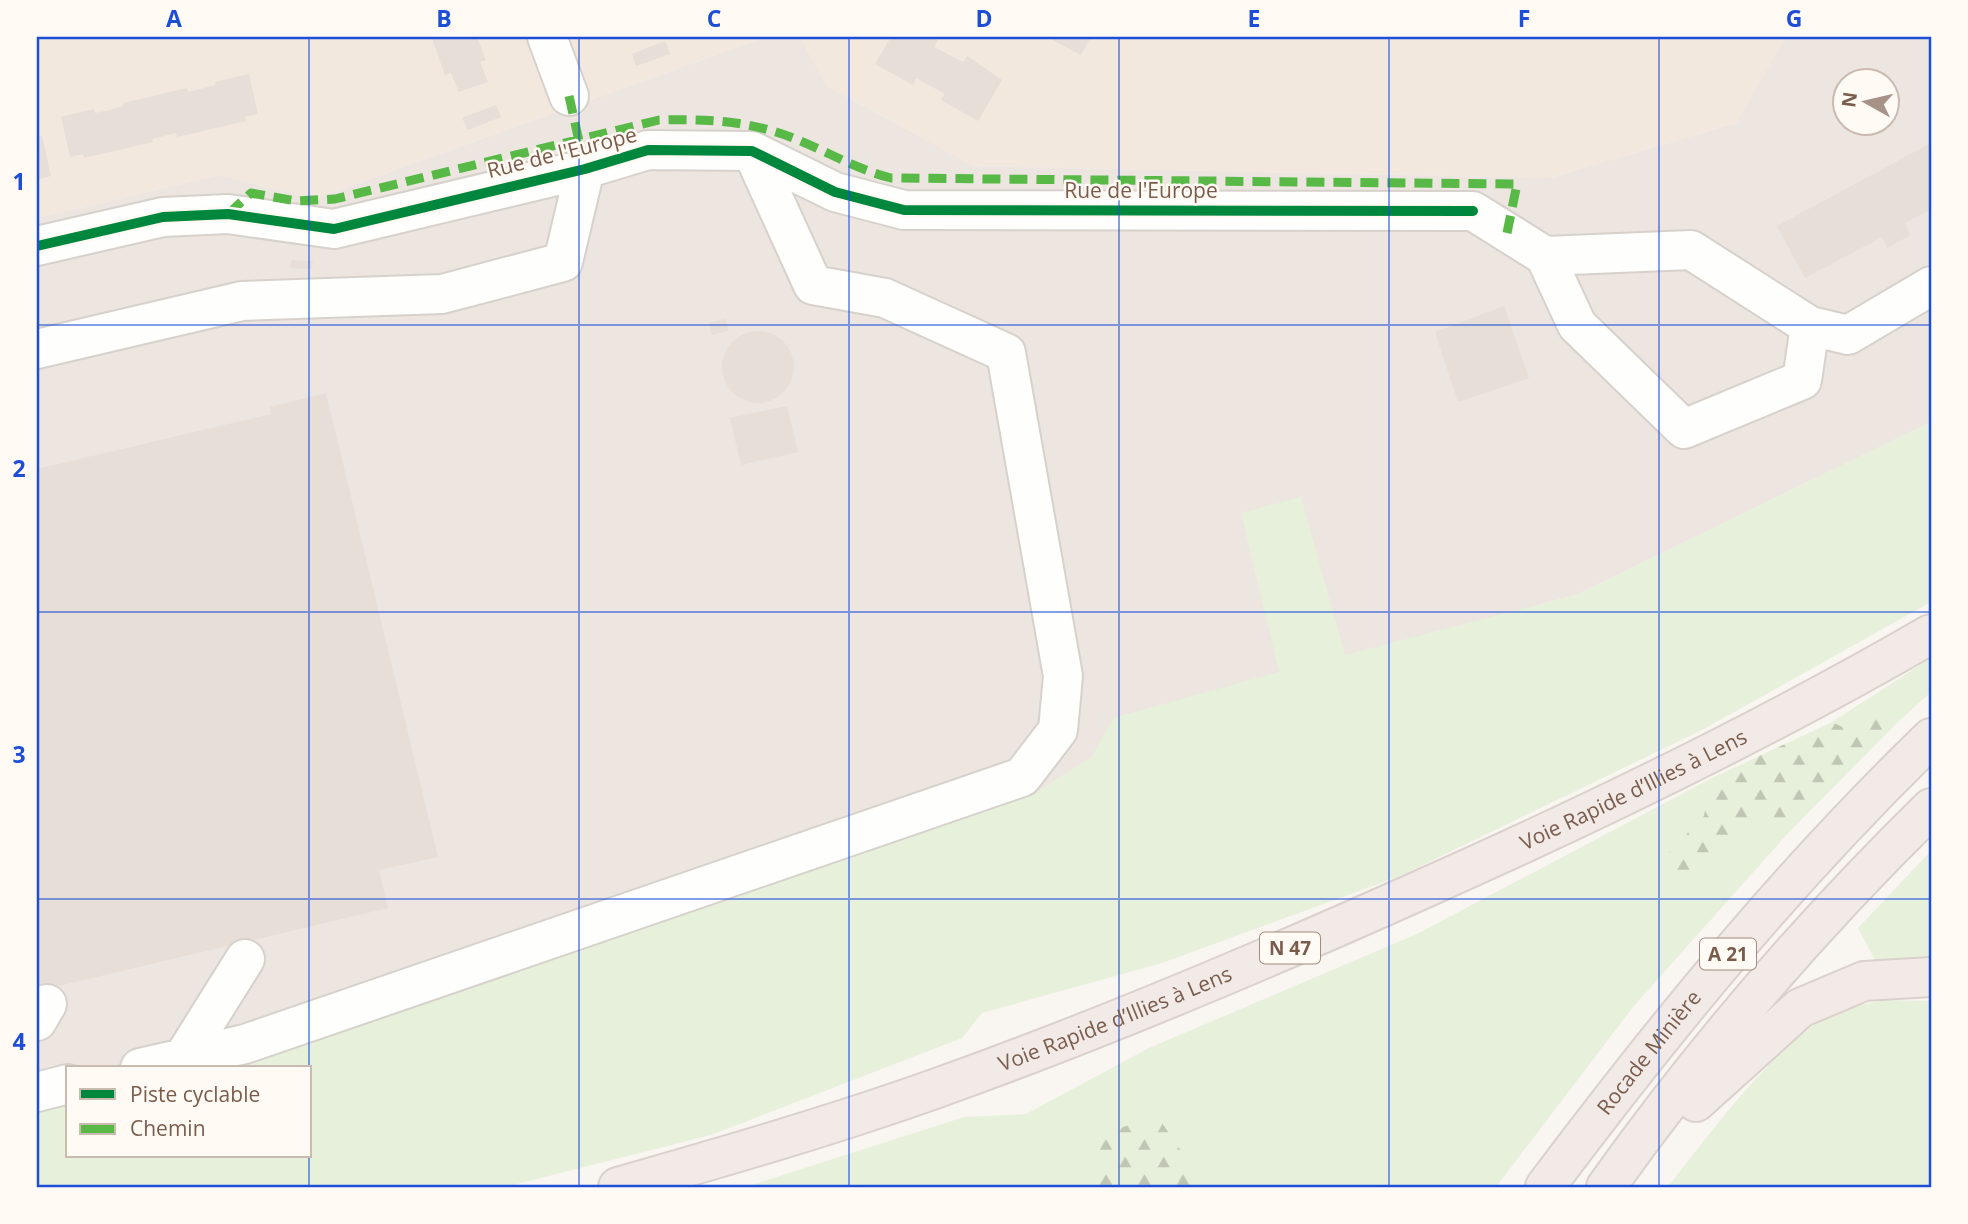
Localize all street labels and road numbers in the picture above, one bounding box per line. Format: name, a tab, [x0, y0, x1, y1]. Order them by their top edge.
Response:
street label: Rue de l'Europe	[484, 120, 640, 184]
street label: Rue de l'Europe	[1064, 176, 1218, 204]
street label: Voie Rapide d’Illies à Lens	[1515, 722, 1751, 856]
road number: N 47	[1260, 932, 1320, 964]
road number: A 21	[1700, 938, 1756, 970]
street label: Voie Rapide d’Illies à Lens	[994, 959, 1236, 1077]
street label: Rocade Minière	[1590, 984, 1707, 1120]

